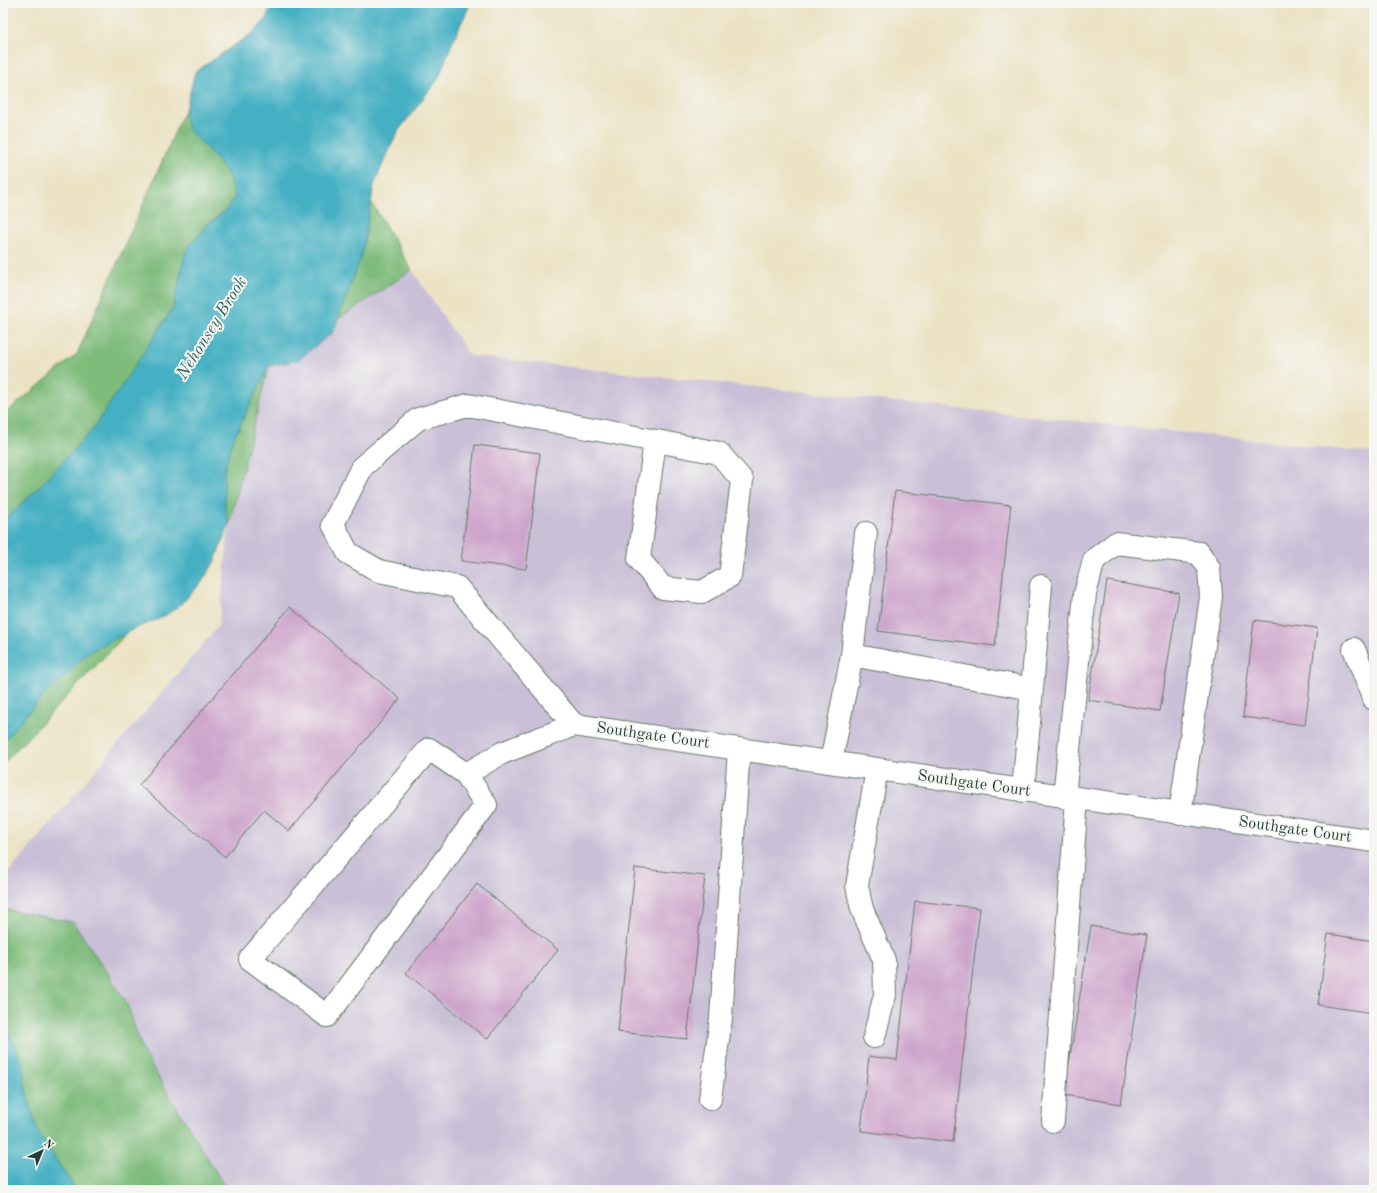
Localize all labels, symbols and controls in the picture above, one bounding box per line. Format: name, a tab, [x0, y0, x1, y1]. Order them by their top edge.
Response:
water label: Nehonsey Brook	[173, 274, 250, 383]
street label: Southgate Court	[595, 720, 711, 752]
street label: Southgate Court	[916, 768, 1032, 800]
street label: Southgate Court	[1237, 814, 1353, 846]
north arrow	[22, 1131, 62, 1171]
text: N	[41, 1138, 55, 1152]

